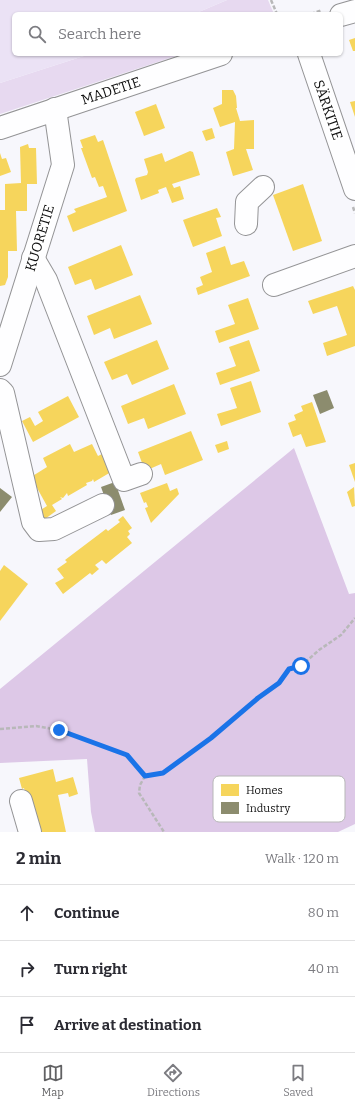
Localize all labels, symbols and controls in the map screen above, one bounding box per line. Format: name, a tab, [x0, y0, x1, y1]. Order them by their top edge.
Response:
search box	[12, 12, 343, 56]
icon: search	[26, 23, 48, 45]
text: Search here	[58, 25, 141, 43]
street label: MADETIE	[79, 73, 143, 109]
street label: SÄRKITIE	[310, 78, 346, 142]
street label: KUORETIE	[22, 203, 58, 273]
route start	[292, 657, 310, 675]
route end	[50, 721, 68, 739]
legend	[213, 776, 345, 822]
text: Homes	[246, 784, 283, 797]
text: Industry	[246, 802, 290, 815]
text: 2 min	[16, 848, 61, 869]
text: Walk · 120 m	[265, 851, 339, 866]
icon: ahead	[16, 902, 38, 924]
text: Continue	[54, 904, 120, 922]
text: 80 m	[308, 905, 339, 920]
icon: right	[16, 958, 38, 980]
text: Turn right	[54, 960, 127, 978]
text: 40 m	[308, 961, 339, 976]
icon: arrive	[16, 1014, 38, 1036]
text: Arrive at destination	[54, 1016, 201, 1034]
tab: Map	[42, 1062, 64, 1099]
tab: Directions	[147, 1062, 200, 1099]
tab: Saved	[283, 1062, 313, 1099]

